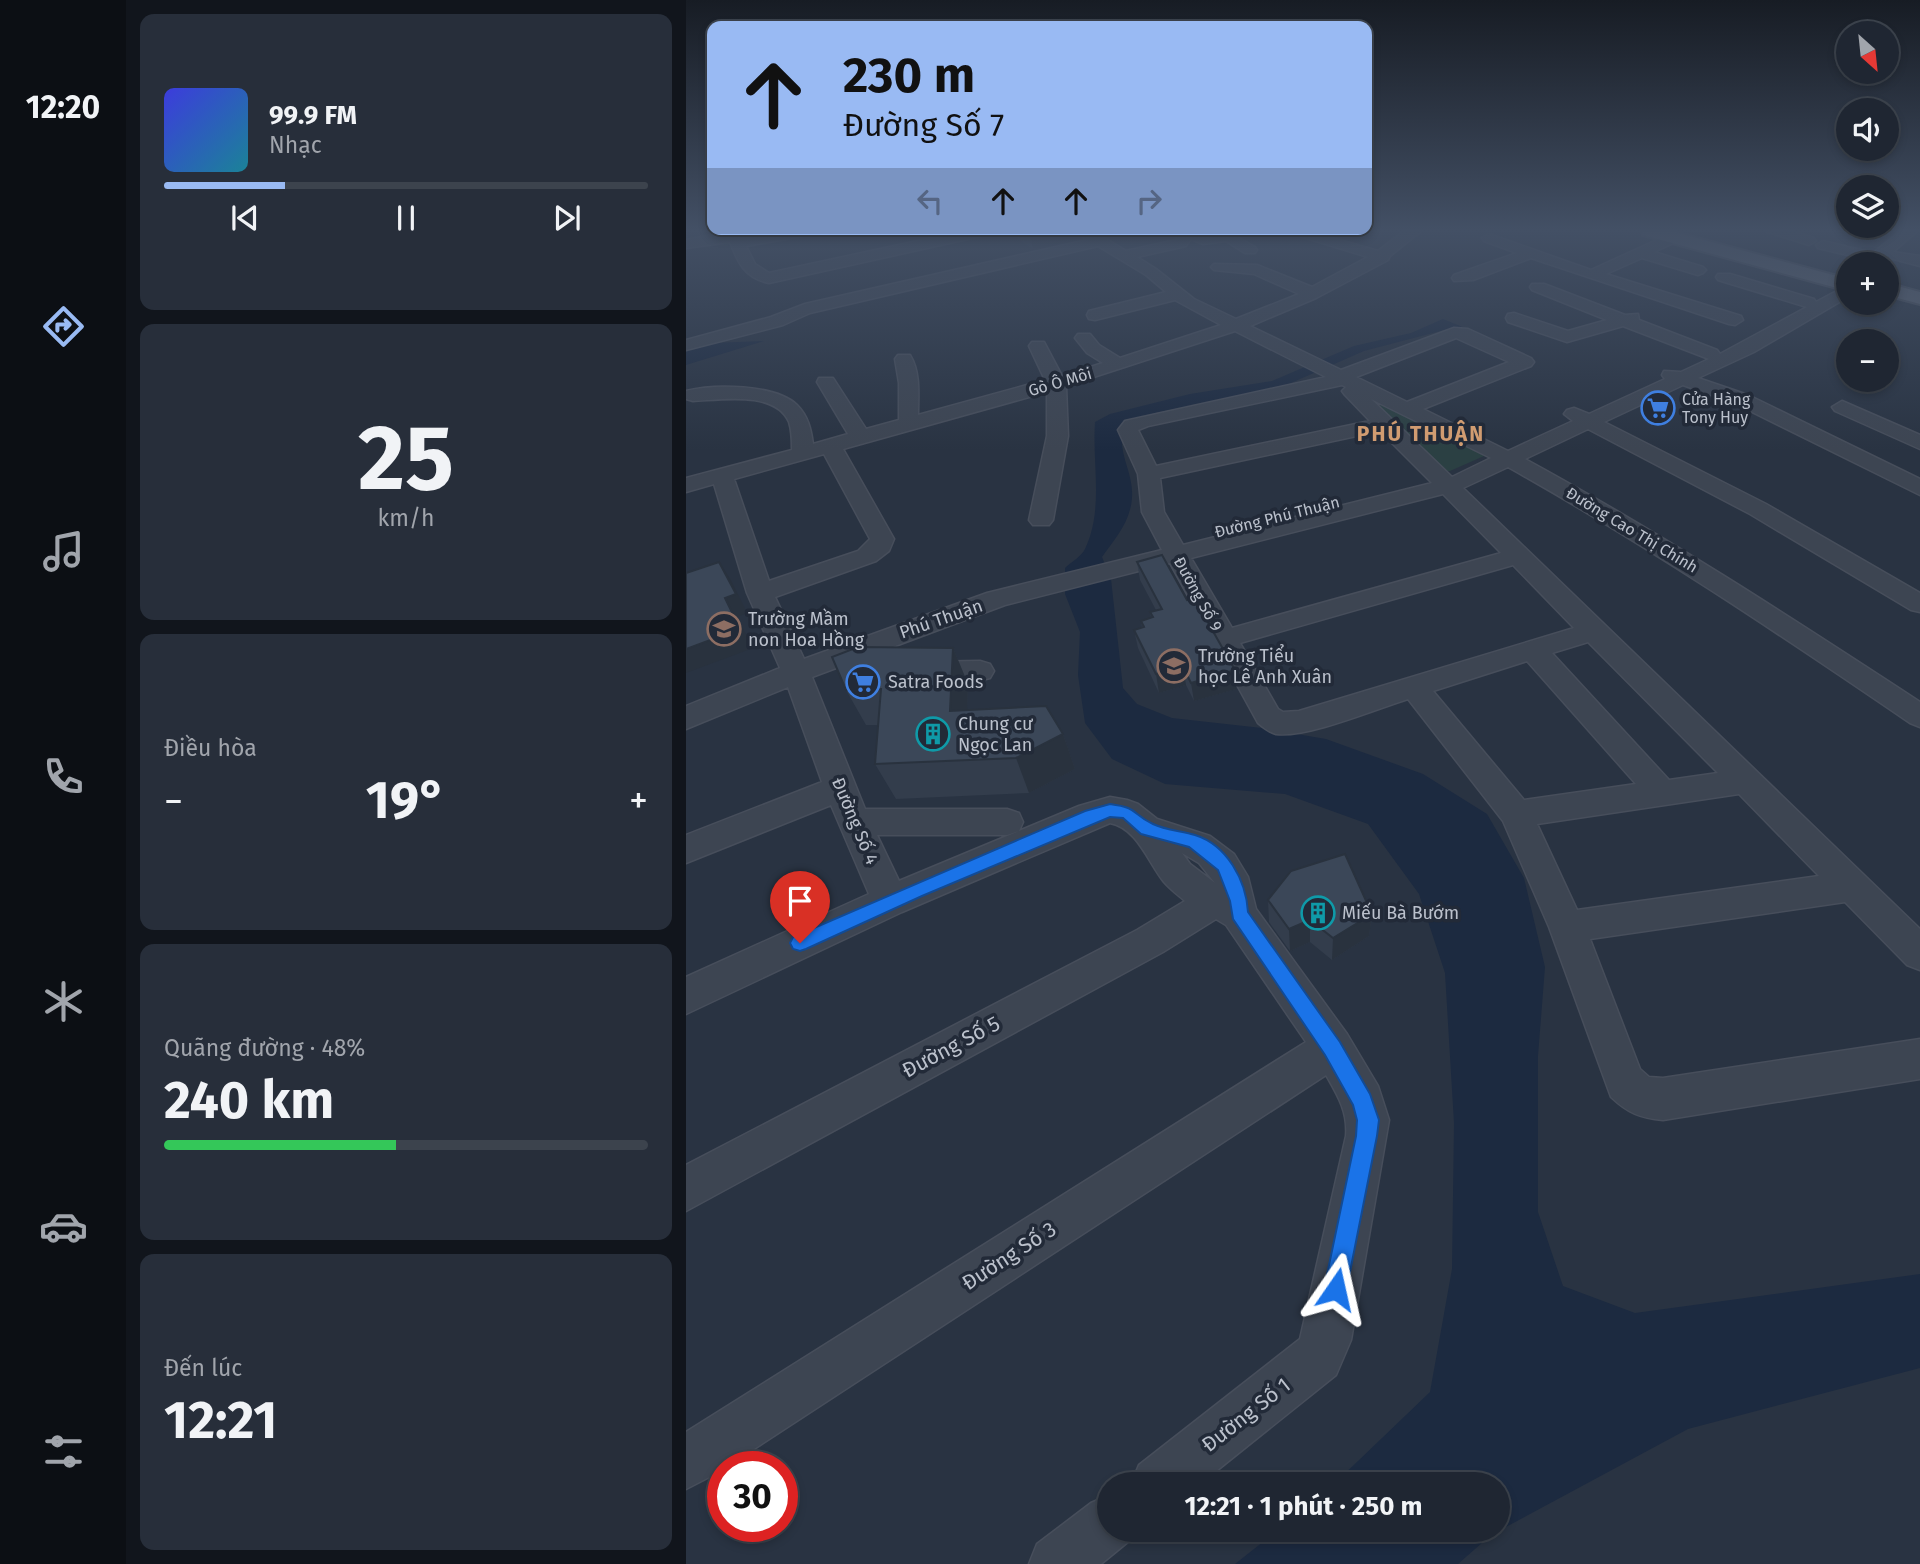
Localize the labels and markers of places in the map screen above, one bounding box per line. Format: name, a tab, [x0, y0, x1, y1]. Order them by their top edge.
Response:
supermarket icon: Cửa Hàng Tony Huy	[1639, 389, 1677, 427]
place label: Cửa Hàng Tony Huy	[1682, 390, 1751, 427]
place label: Trường Mầm non Hoa Hồng	[748, 608, 865, 651]
school or university icon: Trường Mầm non Hoa Hồng	[705, 610, 743, 648]
place label: Trường Tiểu học Lê Anh Xuân	[1198, 644, 1332, 688]
school or university icon: Trường Tiểu học Lê Anh Xuân	[1155, 647, 1193, 685]
supermarket icon: Satra Foods	[844, 663, 882, 701]
place label: Satra Foods	[888, 671, 983, 693]
place label: Chung cư Ngọc Lan	[958, 713, 1033, 756]
building icon: Chung cư Ngọc Lan	[914, 715, 952, 753]
pin	[770, 871, 830, 943]
building icon: Miếu Bà Bướm	[1299, 894, 1337, 932]
place label: Miếu Bà Bướm	[1342, 902, 1459, 924]

